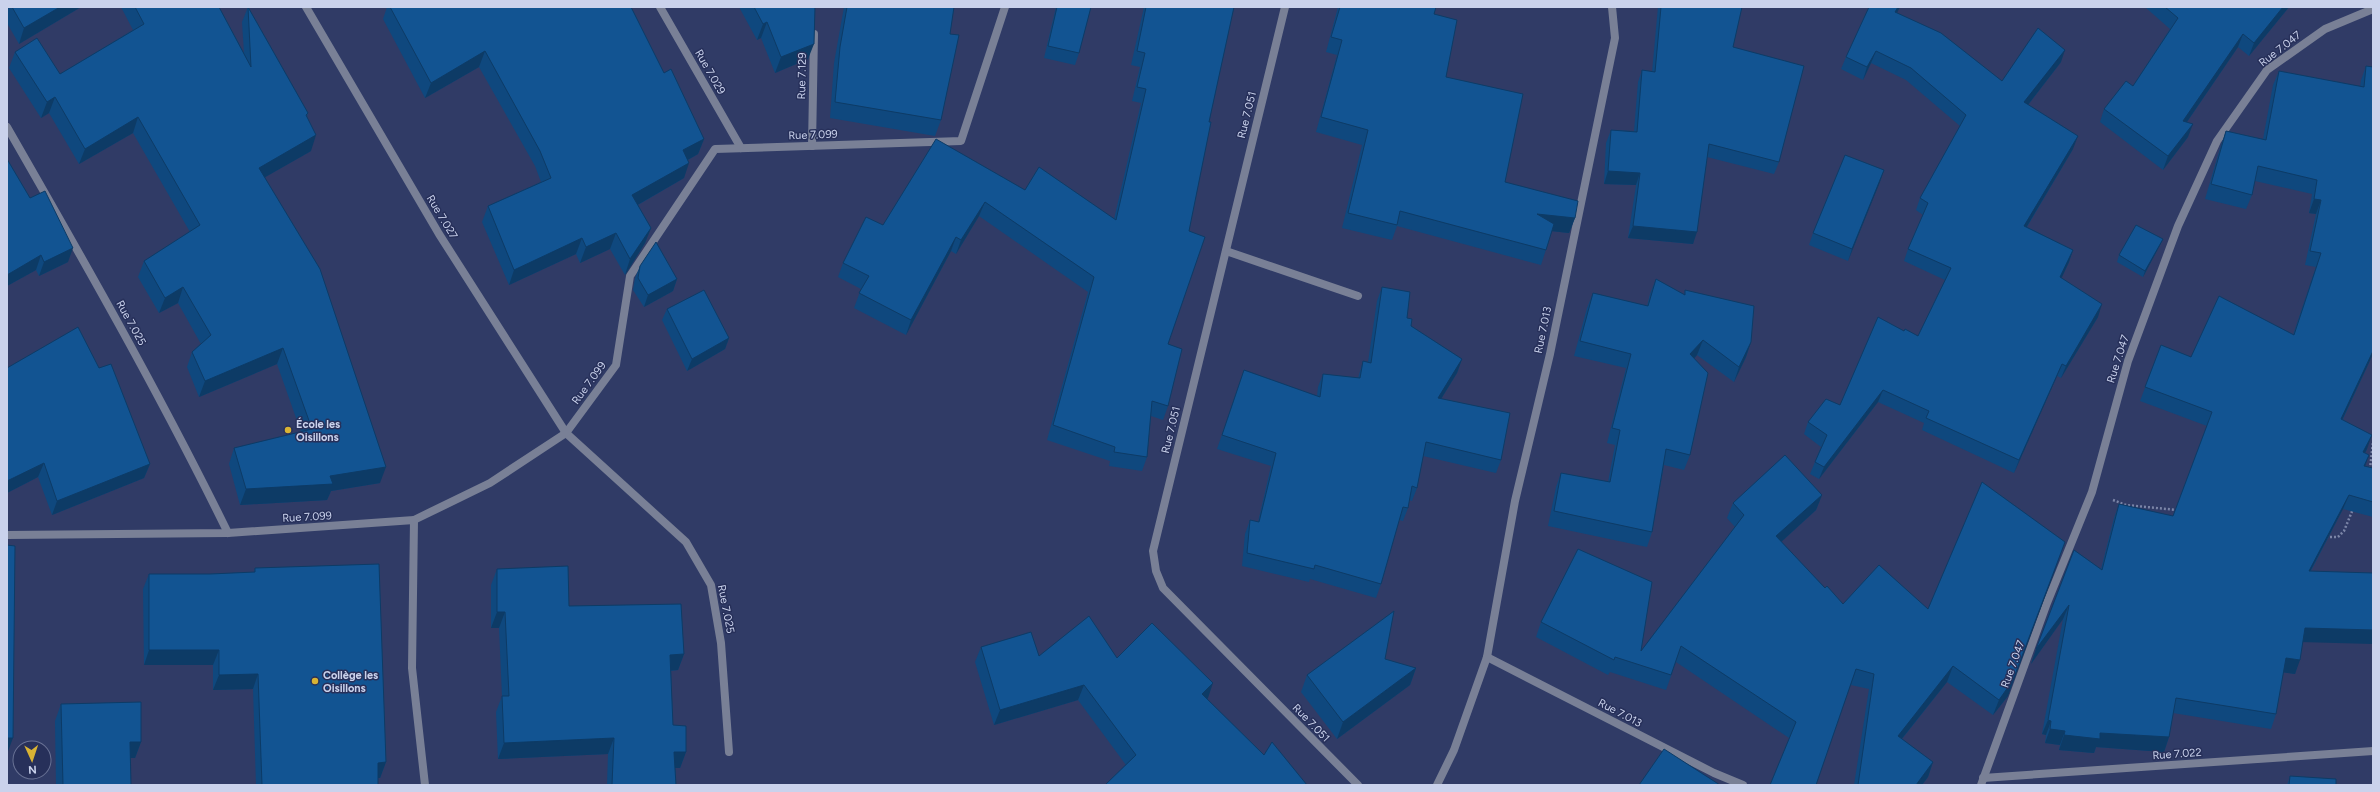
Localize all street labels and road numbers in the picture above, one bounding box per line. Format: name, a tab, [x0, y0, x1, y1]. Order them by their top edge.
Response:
street label: Rue 7.047	[2256, 29, 2304, 69]
street label: Rue 7.029	[692, 47, 728, 97]
street label: Rue 7.129	[795, 52, 809, 100]
street label: Rue 7.051	[1235, 90, 1259, 140]
street label: Rue 7.099	[788, 128, 838, 142]
street label: Rue 7.027	[424, 193, 460, 241]
street label: Rue 7.025	[113, 298, 149, 348]
street label: Rue 7.013	[1532, 305, 1554, 355]
street label: Rue 7.047	[2104, 333, 2132, 385]
street label: Rue 7.099	[569, 359, 609, 407]
street label: Rue 7.051	[1159, 405, 1183, 455]
street label: Rue 7.099	[282, 509, 332, 525]
street label: Rue 7.025	[715, 583, 737, 635]
street label: Rue 7.047	[1998, 638, 2028, 690]
street label: Rue 7.013	[1596, 696, 1644, 730]
street label: Rue 7.051	[1290, 701, 1332, 745]
street label: Rue 7.022	[2152, 746, 2202, 762]

